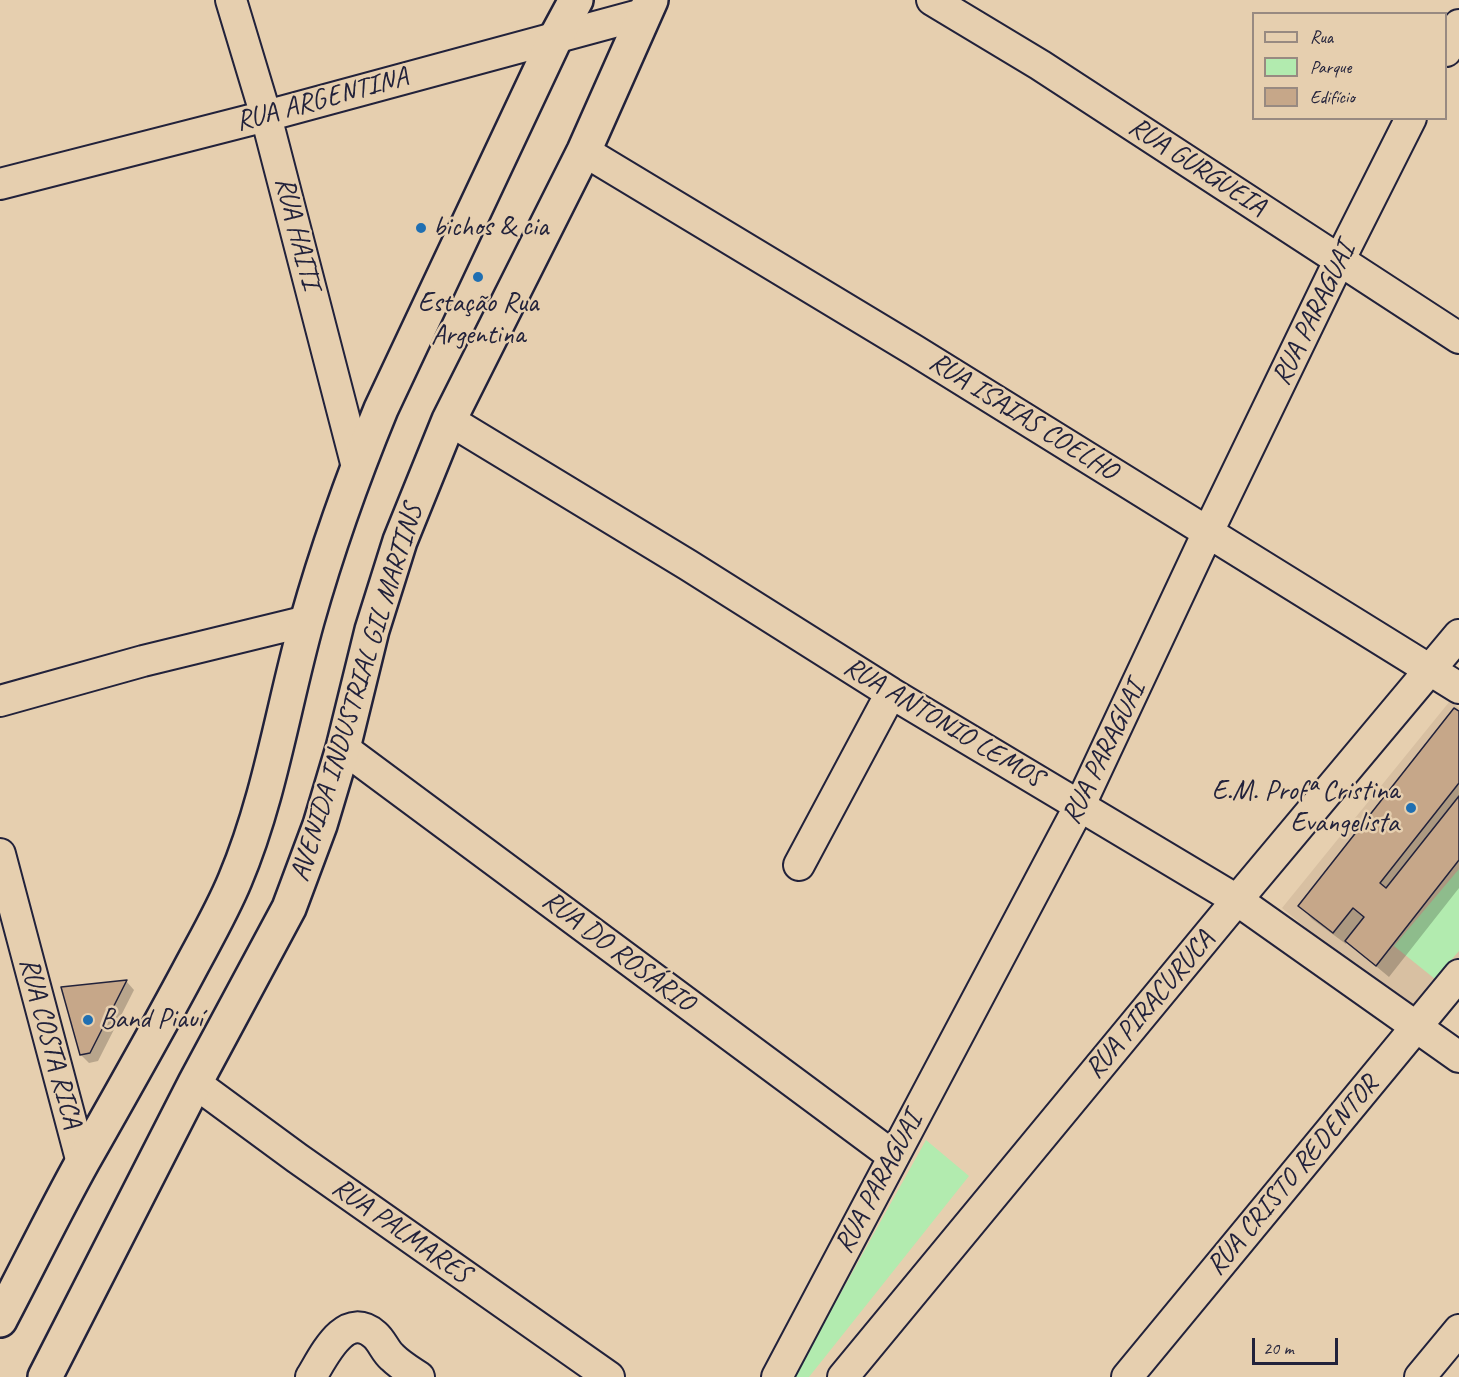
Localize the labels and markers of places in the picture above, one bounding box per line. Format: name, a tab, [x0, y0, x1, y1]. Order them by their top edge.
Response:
place label: bichos & cia	[433, 211, 548, 245]
marker: bichos & cia	[414, 221, 428, 235]
marker: Estação Rua Argentina	[471, 270, 485, 284]
place label: Estação Rua Argentina	[418, 287, 538, 353]
place label: E.M. Profª Cristina Evangelista	[1212, 775, 1399, 841]
marker: E.M. Profª Cristina Evangelista	[1404, 801, 1418, 815]
place label: Band Piauí	[100, 1003, 203, 1037]
marker: Band Piauí	[81, 1013, 95, 1027]

